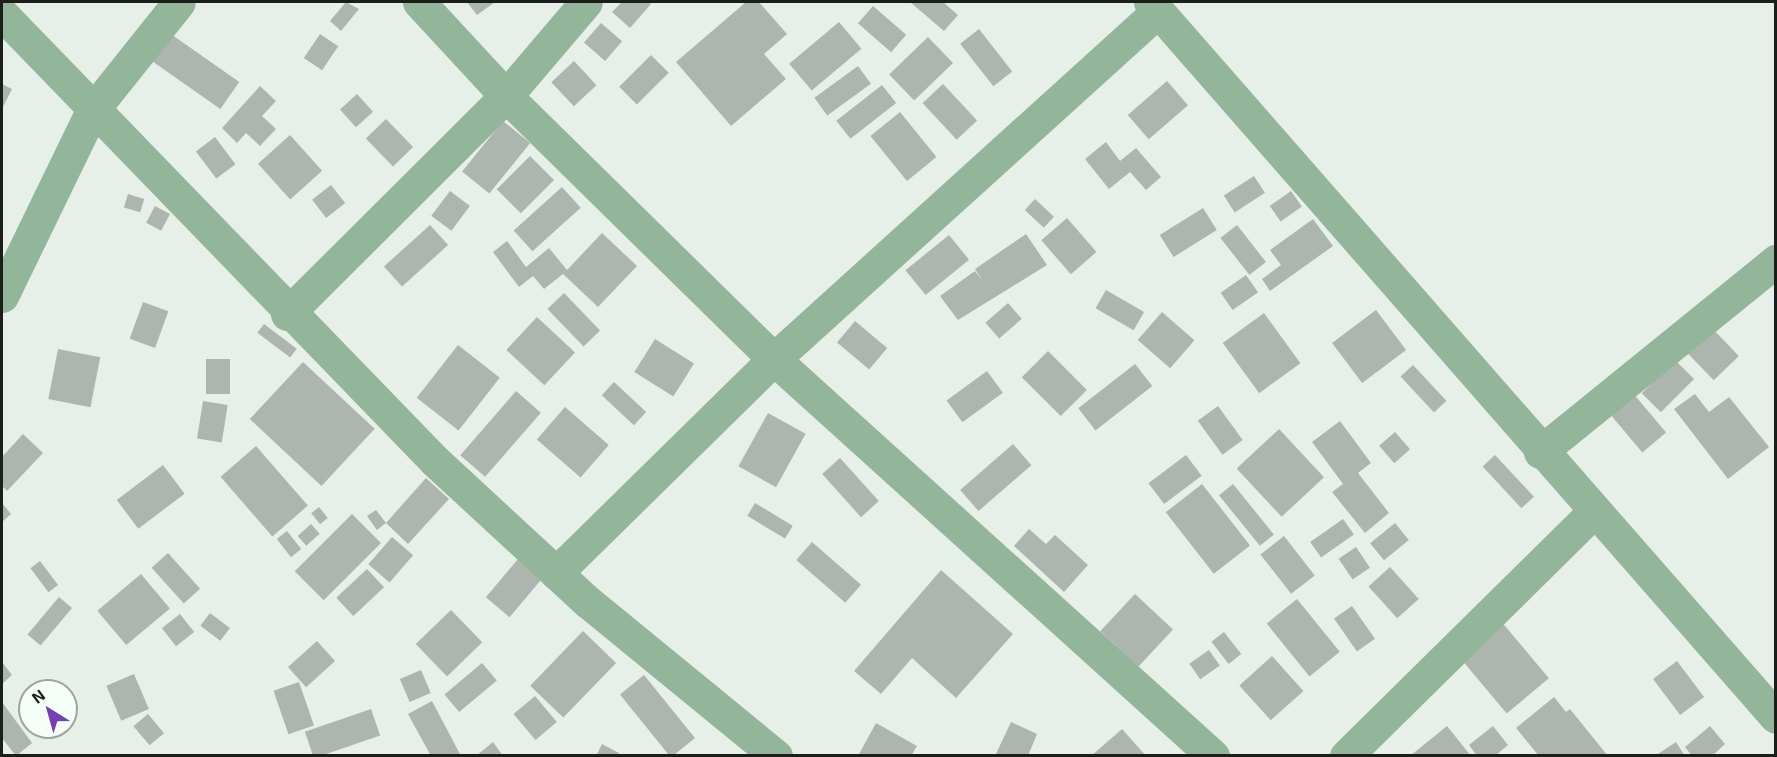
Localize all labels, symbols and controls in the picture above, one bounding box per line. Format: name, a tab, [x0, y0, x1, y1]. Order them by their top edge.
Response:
north arrow	[18, 679, 78, 739]
text: N	[28, 685, 48, 707]

